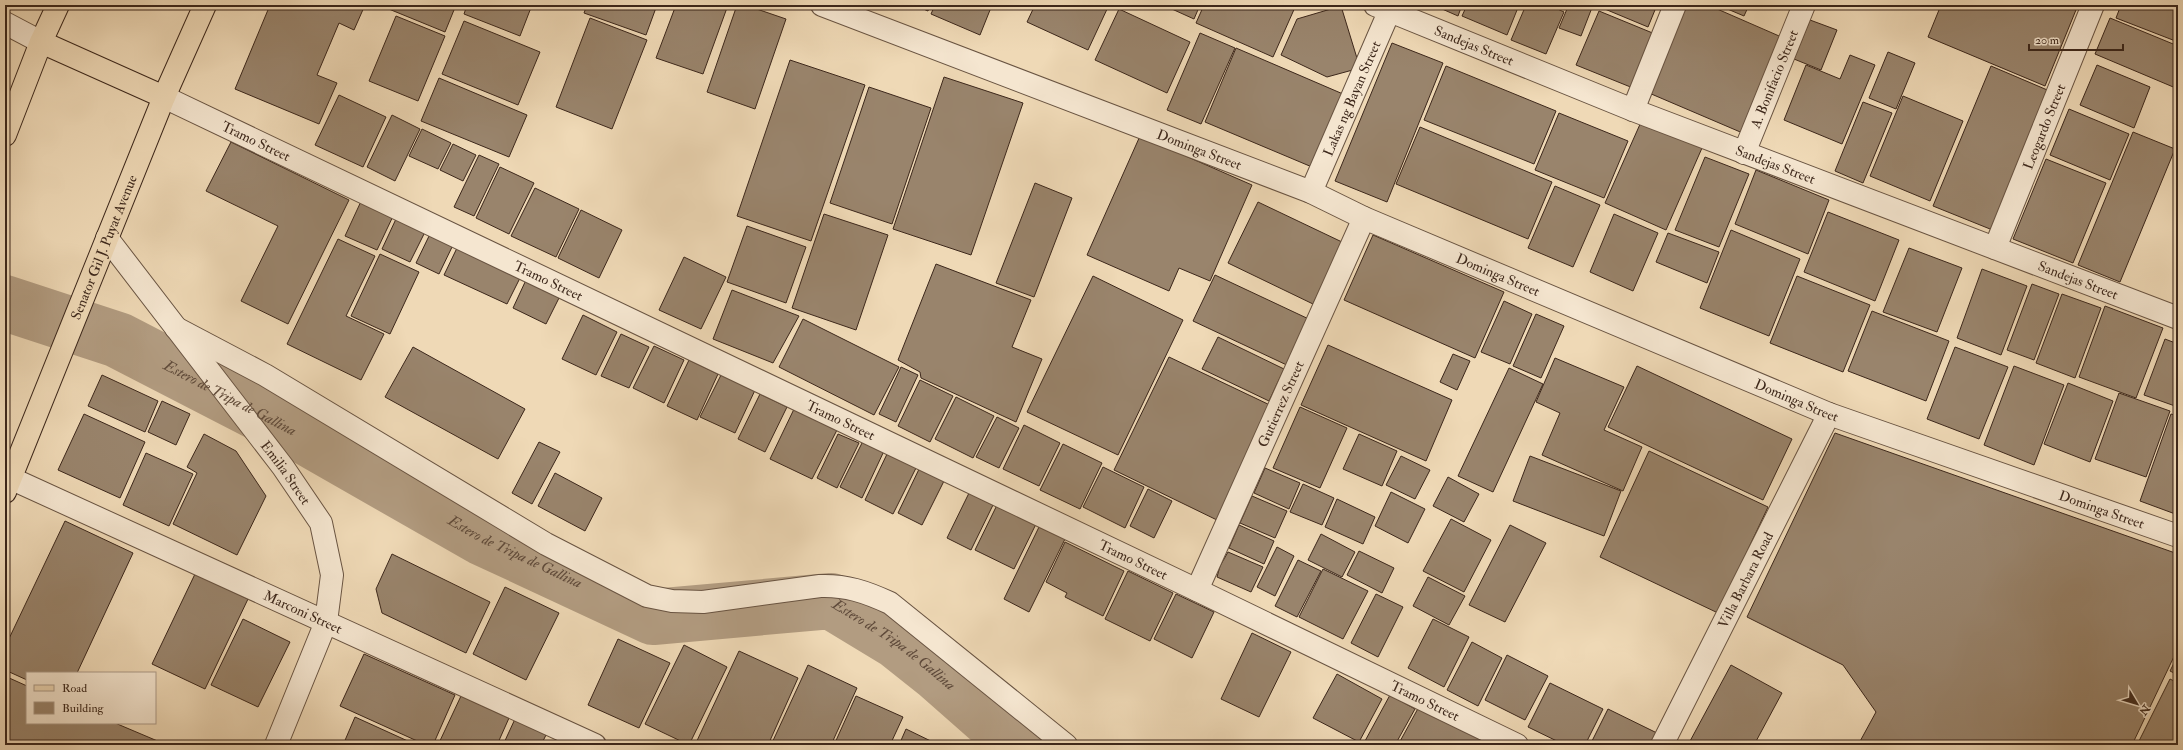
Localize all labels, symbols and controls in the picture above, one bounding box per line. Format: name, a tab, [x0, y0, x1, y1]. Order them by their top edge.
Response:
street label: Sandejas Street	[1432, 22, 1516, 70]
scale bar	[2029, 26, 2123, 52]
street label: A. Bonifacio Street	[1747, 27, 1802, 132]
text: 20 m	[2035, 33, 2060, 48]
street label: Lakas ng Bayan Street	[1320, 38, 1385, 159]
street label: Leogardo Street	[2020, 81, 2070, 172]
street label: Tramo Street	[219, 118, 293, 165]
street label: Dominga Street	[1154, 126, 1244, 174]
street label: Sandejas Street	[1733, 142, 1818, 188]
street label: Senator Gil J. Puyat Avenue	[67, 172, 141, 322]
street label: Dominga Street	[1453, 250, 1543, 300]
street label: Tramo Street	[511, 257, 586, 305]
street label: Sandejas Street	[2036, 257, 2121, 303]
water label: Estero de Tripa de Gallina	[159, 356, 299, 440]
street label: Gutierrez Street	[1254, 358, 1308, 450]
street label: Dominga Street	[1752, 376, 1841, 426]
street label: Tramo Street	[804, 397, 878, 444]
street label: Emilia Street	[257, 437, 314, 508]
street label: Dominga Street	[2056, 487, 2147, 533]
water label: Estero de Tripa de Gallina	[444, 511, 585, 593]
street label: Villa Barbara Road	[1714, 529, 1777, 631]
street label: Tramo Street	[1096, 536, 1171, 584]
street label: Marconi Street	[261, 587, 345, 638]
water label: Estero de Tripa de Gallina	[828, 594, 959, 695]
legend	[26, 672, 156, 724]
street label: Tramo Street	[1388, 677, 1462, 725]
text: Road	[62, 681, 87, 696]
north arrow	[2117, 684, 2157, 724]
text: Building	[62, 701, 105, 716]
text: N	[2136, 701, 2153, 719]

